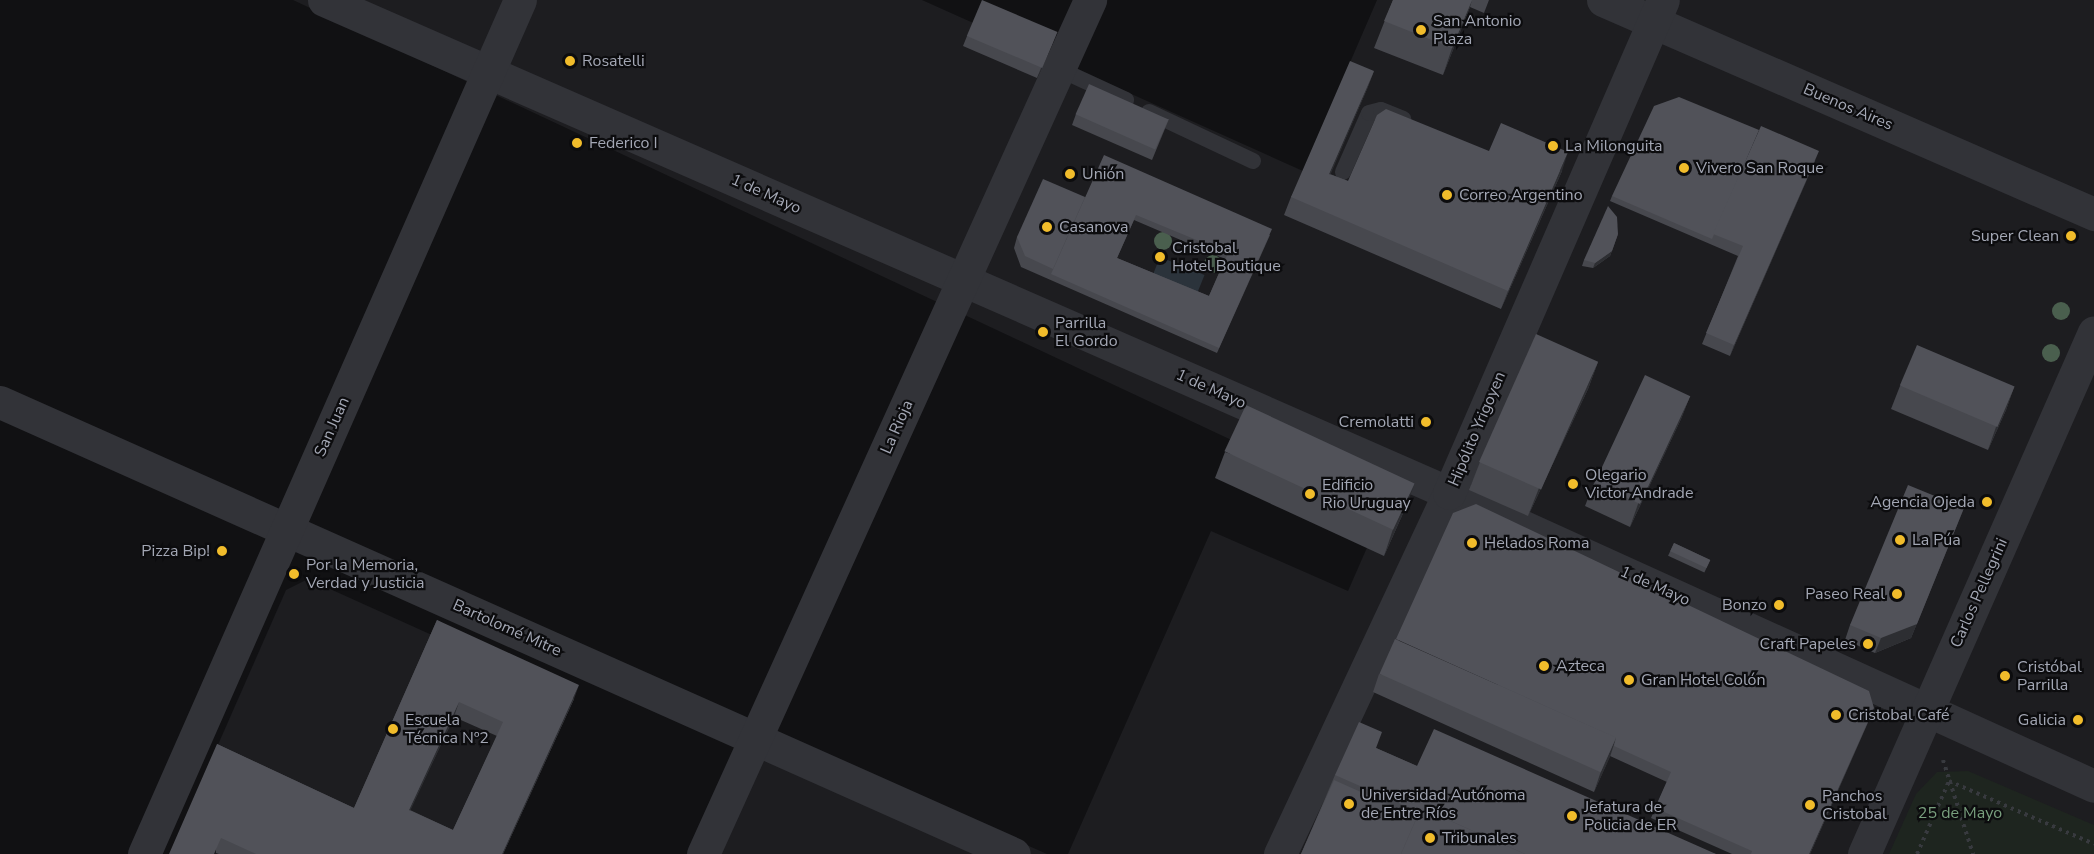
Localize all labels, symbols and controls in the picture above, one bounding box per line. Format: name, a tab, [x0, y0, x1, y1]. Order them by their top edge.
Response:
place label: San Antonio Plaza	[1433, 11, 1521, 49]
marker: San Antonio Plaza	[1414, 23, 1428, 37]
place label: Rosatelli	[582, 51, 645, 71]
marker: Rosatelli	[563, 54, 577, 68]
street label: Buenos Aires	[1800, 80, 1896, 134]
place label: Federico I	[589, 133, 658, 153]
marker: Federico I	[570, 136, 584, 150]
place label: La Milonguita	[1565, 136, 1662, 156]
marker: La Milonguita	[1546, 139, 1560, 153]
place label: Vivero San Roque	[1696, 158, 1824, 178]
marker: Vivero San Roque	[1677, 161, 1691, 175]
place label: Unión	[1082, 164, 1124, 184]
marker: Unión	[1063, 167, 1077, 181]
street label: 1 de Mayo	[728, 170, 804, 218]
place label: Correo Argentino	[1459, 185, 1583, 205]
marker: Correo Argentino	[1440, 188, 1454, 202]
place label: Casanova	[1059, 217, 1129, 237]
marker: Casanova	[1040, 220, 1054, 234]
place label: Super Clean	[1971, 226, 2059, 246]
marker: Super Clean	[2064, 229, 2078, 243]
place label: Cristobal Hotel Boutique	[1172, 238, 1281, 276]
marker: Cristobal Hotel Boutique	[1153, 250, 1167, 264]
place label: Parrilla El Gordo	[1055, 313, 1118, 351]
marker: Parrilla El Gordo	[1036, 325, 1050, 339]
street label: 1 de Mayo	[1173, 365, 1249, 413]
street label: Hipólito Yrigoyen	[1444, 369, 1510, 489]
street label: San Juan	[310, 394, 354, 460]
street label: La Rioja	[877, 397, 917, 457]
place label: Cremolatti	[1339, 412, 1414, 432]
marker: Cremolatti	[1419, 415, 1433, 429]
place label: Olegario Victor Andrade	[1585, 465, 1693, 503]
place label: Edificio Rio Uruguay	[1322, 475, 1411, 513]
marker: Olegario Victor Andrade	[1566, 477, 1580, 491]
marker: Edificio Rio Uruguay	[1303, 487, 1317, 501]
place label: Agencia Ojeda	[1870, 492, 1975, 512]
marker: Agencia Ojeda	[1980, 495, 1994, 509]
place label: La Púa	[1912, 530, 1961, 550]
place label: Helados Roma	[1484, 533, 1590, 553]
marker: La Púa	[1893, 533, 1907, 547]
street label: Carlos Pellegrini	[1946, 535, 2012, 651]
marker: Helados Roma	[1465, 536, 1479, 550]
place label: Pizza Bip!	[141, 541, 210, 561]
marker: Pizza Bip!	[215, 544, 229, 558]
place label: Por la Memoria, Verdad y Justicia	[306, 555, 424, 593]
street label: 1 de Mayo	[1617, 562, 1693, 610]
marker: Por la Memoria, Verdad y Justicia	[287, 567, 301, 581]
place label: Paseo Real	[1805, 584, 1885, 604]
marker: Paseo Real	[1890, 587, 1904, 601]
street label: Bartolomé Mitre	[450, 595, 564, 661]
place label: Bonzo	[1722, 595, 1767, 615]
marker: Bonzo	[1772, 598, 1786, 612]
place label: Craft Papeles	[1760, 634, 1856, 654]
marker: Craft Papeles	[1861, 637, 1875, 651]
place label: Azteca	[1556, 656, 1605, 676]
place label: Cristóbal Parrilla	[2017, 657, 2082, 695]
marker: Azteca	[1537, 659, 1551, 673]
marker: Cristóbal Parrilla	[1998, 669, 2012, 683]
place label: Gran Hotel Colón	[1641, 670, 1766, 690]
marker: Gran Hotel Colón	[1622, 673, 1636, 687]
place label: Cristobal Café	[1848, 705, 1949, 725]
marker: Cristobal Café	[1829, 708, 1843, 722]
place label: Escuela Técnica Nº2	[405, 710, 489, 748]
place label: Galicia	[2018, 710, 2066, 730]
marker: Galicia	[2071, 713, 2085, 727]
marker: Escuela Técnica Nº2	[386, 722, 400, 736]
place label: Universidad Autónoma de Entre Ríos	[1361, 785, 1526, 823]
place label: Panchos Cristobal	[1822, 786, 1887, 824]
marker: Universidad Autónoma de Entre Ríos	[1342, 797, 1356, 811]
place label: Jefatura de Policia de ER	[1584, 797, 1677, 835]
marker: Panchos Cristobal	[1803, 798, 1817, 812]
park label: 25 de Mayo	[1918, 803, 2002, 823]
marker: Jefatura de Policia de ER	[1565, 809, 1579, 823]
place label: Tribunales	[1442, 828, 1517, 848]
marker: Tribunales	[1423, 831, 1437, 845]

